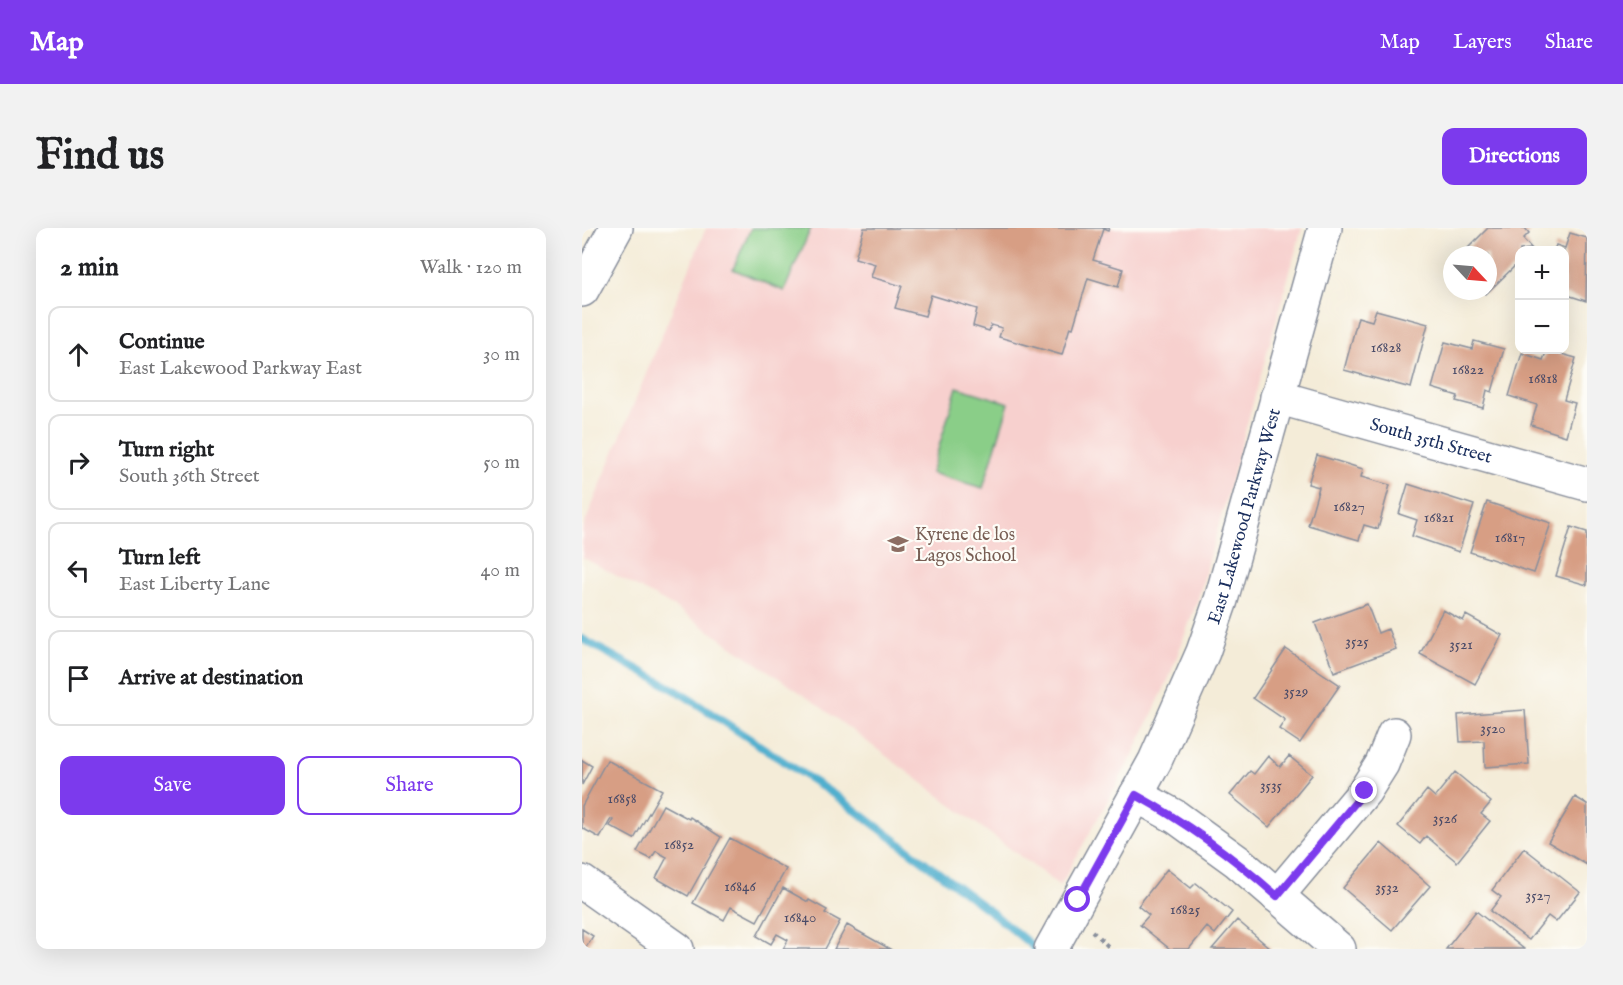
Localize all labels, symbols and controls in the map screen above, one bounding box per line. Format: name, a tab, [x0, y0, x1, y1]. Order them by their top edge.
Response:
text: Map	[30, 25, 84, 60]
text: Map	[1380, 29, 1420, 56]
text: Layers	[1453, 29, 1512, 56]
text: Share	[1545, 29, 1593, 56]
button: Directions	[1442, 128, 1587, 185]
text: Find us	[36, 130, 164, 183]
north arrow	[1443, 246, 1497, 300]
map controls	[1515, 246, 1569, 354]
button: +	[1515, 246, 1569, 300]
text: 2 min	[60, 251, 119, 284]
text: Walk · 120 m	[420, 255, 522, 280]
button: −	[1515, 300, 1569, 354]
text: Continue	[119, 328, 205, 356]
icon: ahead	[62, 338, 95, 371]
house number: 16828	[1371, 338, 1401, 357]
text: 30 m	[483, 342, 520, 367]
text: East Lakewood Parkway East	[119, 356, 362, 381]
house number: 16822	[1452, 360, 1484, 379]
house number: 16818	[1528, 369, 1558, 388]
street label: East Lakewood Parkway West	[1204, 406, 1287, 627]
street label: South 35th Street	[1367, 414, 1494, 470]
text: Turn right	[119, 436, 214, 464]
icon: right	[62, 446, 95, 479]
text: 50 m	[483, 450, 520, 475]
text: South 36th Street	[119, 464, 260, 489]
house number: 16827	[1333, 497, 1365, 516]
house number: 16821	[1424, 508, 1454, 527]
place label: Kyrene de los Lagos School	[915, 524, 1016, 568]
house number: 16817	[1495, 528, 1525, 547]
school or university icon: Kyrene de los Lagos School	[886, 532, 910, 556]
text: Turn left	[119, 544, 201, 572]
icon: left	[62, 554, 95, 587]
text: 40 m	[481, 558, 520, 583]
text: East Liberty Lane	[119, 572, 270, 597]
house number: 3525	[1345, 632, 1369, 651]
house number: 3521	[1449, 635, 1473, 654]
icon: arrive	[62, 662, 95, 695]
text: Arrive at destination	[119, 664, 303, 692]
house number: 3529	[1284, 682, 1308, 701]
house number: 3520	[1480, 719, 1506, 738]
button: Save	[60, 756, 285, 815]
button: Share	[297, 756, 522, 815]
house number: 3535	[1260, 776, 1283, 795]
route end	[1351, 777, 1377, 803]
house number: 16858	[607, 789, 637, 808]
house number: 3526	[1433, 809, 1458, 828]
house number: 16852	[664, 835, 694, 854]
house number: 16846	[724, 877, 756, 896]
house number: 3532	[1375, 878, 1399, 897]
route start	[1064, 886, 1090, 912]
house number: 3527	[1526, 886, 1550, 905]
house number: 16825	[1170, 900, 1201, 919]
house number: 16840	[784, 908, 816, 927]

